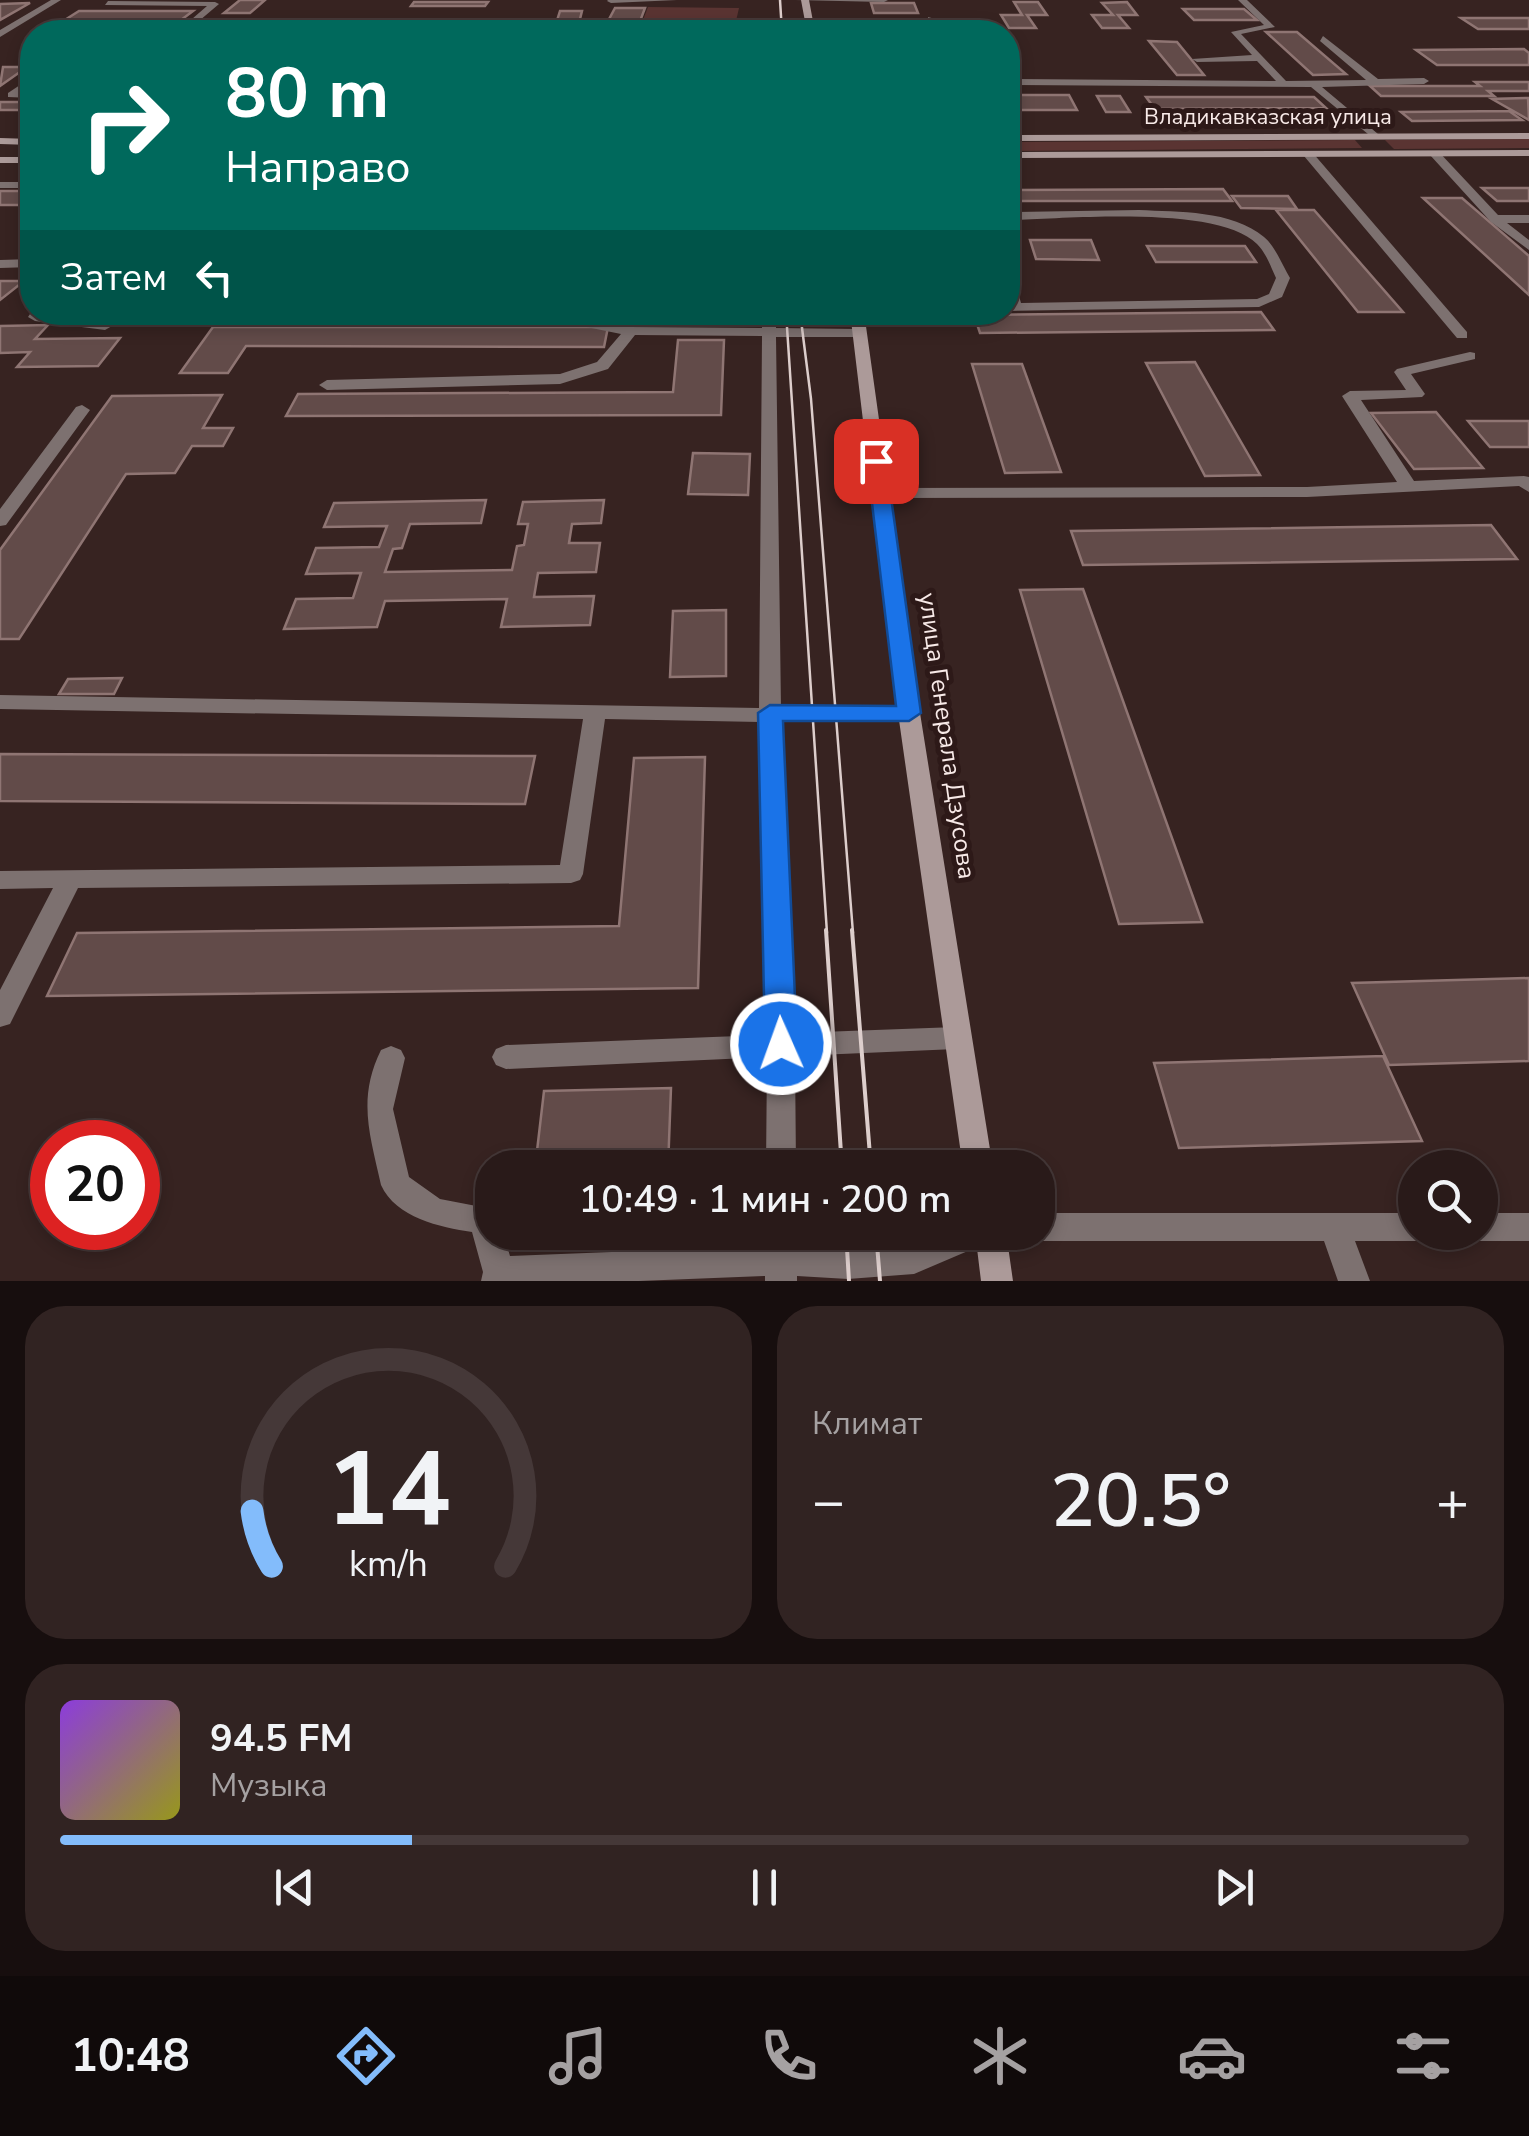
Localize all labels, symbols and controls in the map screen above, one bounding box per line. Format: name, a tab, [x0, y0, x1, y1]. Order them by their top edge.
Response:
text: 80 m	[225, 46, 389, 142]
icon: right	[60, 60, 190, 190]
street label: Владикавказская улица	[1144, 102, 1392, 132]
text: Направо	[225, 137, 411, 198]
icon: left	[187, 250, 242, 305]
text: Затем	[60, 252, 167, 303]
pin	[834, 419, 919, 504]
icon: arrive	[849, 434, 904, 489]
street label: улица Генерала Дзусова	[910, 591, 984, 881]
position arrow	[729, 992, 833, 1096]
speed limit sign: 20	[30, 1120, 160, 1250]
map controls	[1398, 1150, 1498, 1250]
button: search	[1398, 1150, 1498, 1250]
text: 10:49 · 1 мин · 200 m	[579, 1174, 951, 1225]
text: Климат	[812, 1402, 922, 1445]
text: 14	[326, 1419, 451, 1561]
text: 20.5°	[1050, 1450, 1231, 1552]
text: −	[812, 1464, 845, 1539]
text: +	[1436, 1464, 1469, 1539]
text: km/h	[349, 1540, 428, 1589]
text: 94.5 FM	[210, 1713, 352, 1764]
text: Музыка	[210, 1764, 327, 1807]
icon: previous	[267, 1860, 322, 1915]
icon: pause	[737, 1860, 792, 1915]
icon: next	[1207, 1860, 1262, 1915]
icon: directions	[331, 2021, 401, 2091]
icon: music	[543, 2021, 613, 2091]
icon: phone	[754, 2021, 824, 2091]
icon: climate	[965, 2021, 1035, 2091]
icon: car	[1177, 2021, 1247, 2091]
icon: filters	[1388, 2021, 1458, 2091]
text: 10:48	[71, 2026, 190, 2087]

